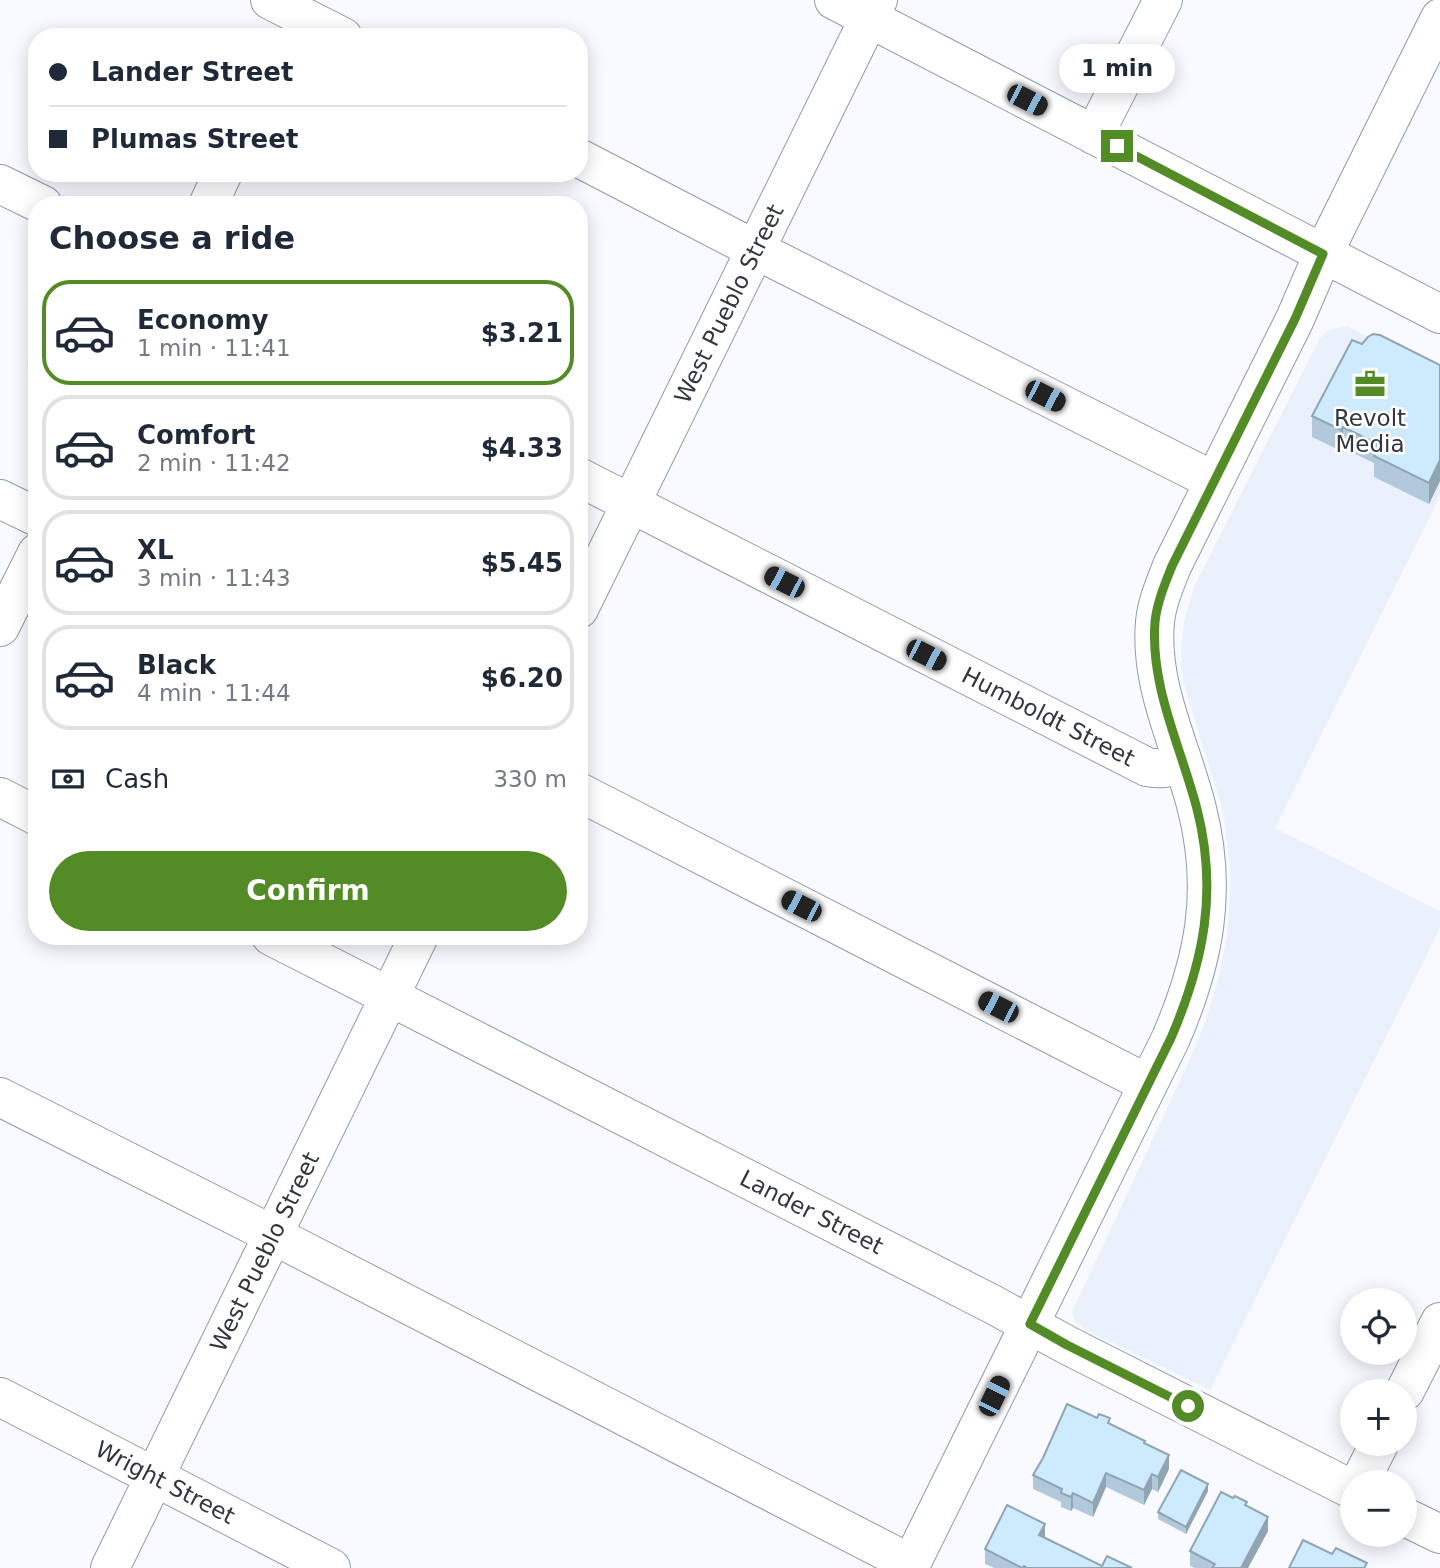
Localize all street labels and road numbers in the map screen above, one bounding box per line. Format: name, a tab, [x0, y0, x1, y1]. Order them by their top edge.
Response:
street label: West Pueblo Street	[669, 200, 789, 408]
street label: Humboldt Street	[958, 662, 1139, 771]
street label: West Pueblo Street	[205, 1148, 324, 1356]
street label: Lander Street	[736, 1165, 887, 1259]
street label: Wright Street	[91, 1436, 239, 1529]

